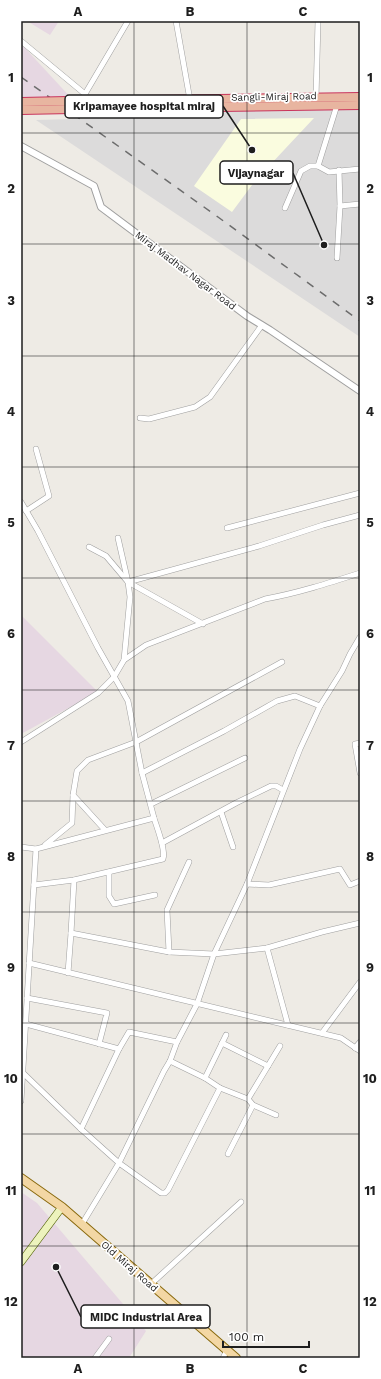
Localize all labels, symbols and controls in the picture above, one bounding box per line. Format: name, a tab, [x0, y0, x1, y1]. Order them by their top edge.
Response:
text: A	[74, 4, 83, 19]
text: B	[186, 4, 195, 19]
text: C	[299, 4, 308, 19]
text: 1	[8, 70, 14, 85]
text: 1	[367, 70, 373, 85]
street label: Sangli-Miraj Road	[231, 90, 317, 103]
callout: Kripamayee hospital miraj	[65, 95, 223, 118]
text: Kripamayee hospital miraj	[73, 100, 215, 113]
callout: Vijaynagar	[220, 161, 293, 184]
text: Vijaynagar	[228, 167, 285, 180]
text: 2	[7, 181, 15, 196]
text: 2	[366, 181, 374, 196]
street label: Miraj Madhav Nagar Road	[133, 229, 238, 312]
text: 3	[7, 293, 15, 308]
text: 3	[366, 293, 374, 308]
text: 4	[7, 404, 16, 419]
text: 4	[366, 404, 375, 419]
text: 5	[7, 515, 15, 530]
text: 5	[366, 515, 374, 530]
text: 6	[7, 626, 15, 641]
text: 6	[366, 626, 374, 641]
text: 7	[7, 738, 15, 753]
text: 7	[366, 738, 374, 753]
text: 8	[7, 849, 15, 864]
text: 8	[366, 849, 374, 864]
text: 9	[7, 960, 15, 975]
text: 9	[366, 960, 374, 975]
text: 10	[4, 1071, 18, 1086]
text: 10	[363, 1071, 377, 1086]
text: 11	[5, 1183, 17, 1198]
text: 11	[364, 1183, 376, 1198]
street label: Old Miraj Road	[99, 1239, 160, 1294]
text: 12	[4, 1294, 18, 1309]
text: 12	[363, 1294, 377, 1309]
callout: MIDC Industrial Area	[81, 1305, 210, 1328]
text: MIDC Industrial Area	[90, 1311, 203, 1324]
scale bar	[223, 1323, 309, 1349]
text: 100 m	[229, 1330, 264, 1344]
text: A	[74, 1361, 83, 1376]
text: B	[186, 1361, 195, 1376]
text: C	[299, 1361, 308, 1376]

